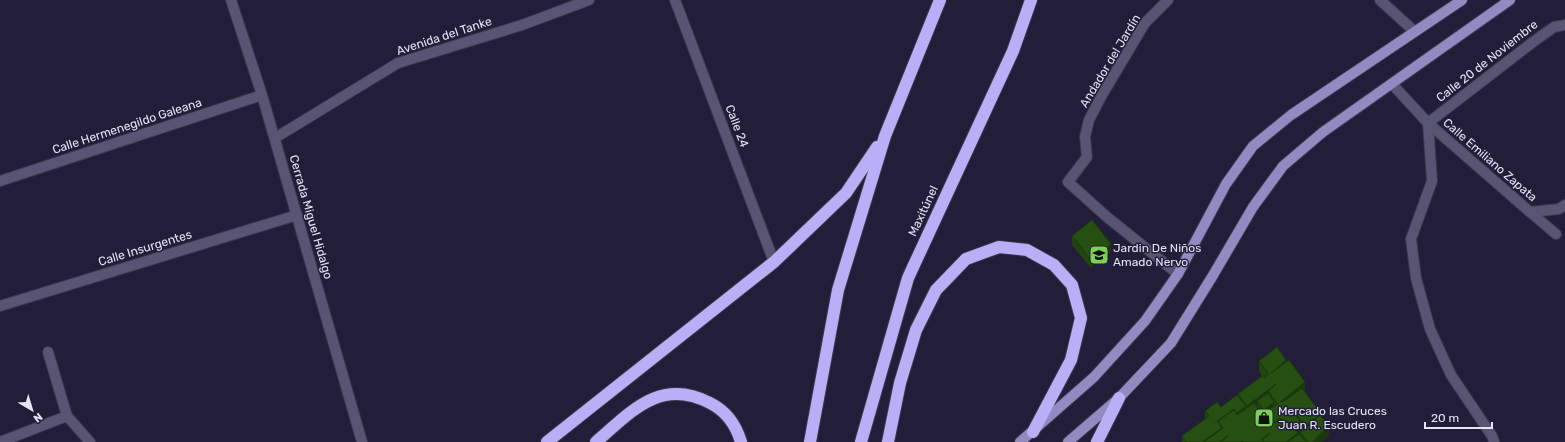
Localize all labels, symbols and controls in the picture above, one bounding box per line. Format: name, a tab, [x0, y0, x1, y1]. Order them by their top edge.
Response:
street label: Andador del Jardín	[1077, 12, 1143, 110]
street label: Avenida del Tanke	[395, 14, 494, 58]
street label: Calle 20 de Noviembre	[1434, 17, 1541, 105]
street label: Calle Hermenegildo Galeana	[51, 95, 203, 157]
street label: Calle 24	[722, 103, 752, 150]
street label: Calle Emiliano Zapata	[1440, 116, 1540, 204]
street label: Cerrada Miguel Hidalgo	[287, 153, 335, 281]
street label: Maxitúnel	[905, 183, 941, 239]
street label: Calle Insurgentes	[97, 227, 193, 269]
place label: Jardin De Niños Amado Nervo	[1113, 241, 1201, 269]
school or university icon: Jardin De Niños Amado Nervo	[1088, 244, 1110, 266]
north arrow	[12, 390, 52, 430]
place label: Mercado las Cruces Juan R. Escudero	[1278, 404, 1387, 432]
scale bar	[1425, 404, 1492, 430]
shop icon: Mercado las Cruces Juan R. Escudero	[1253, 407, 1275, 429]
text: N	[31, 410, 45, 425]
text: 20 m	[1431, 411, 1459, 425]

